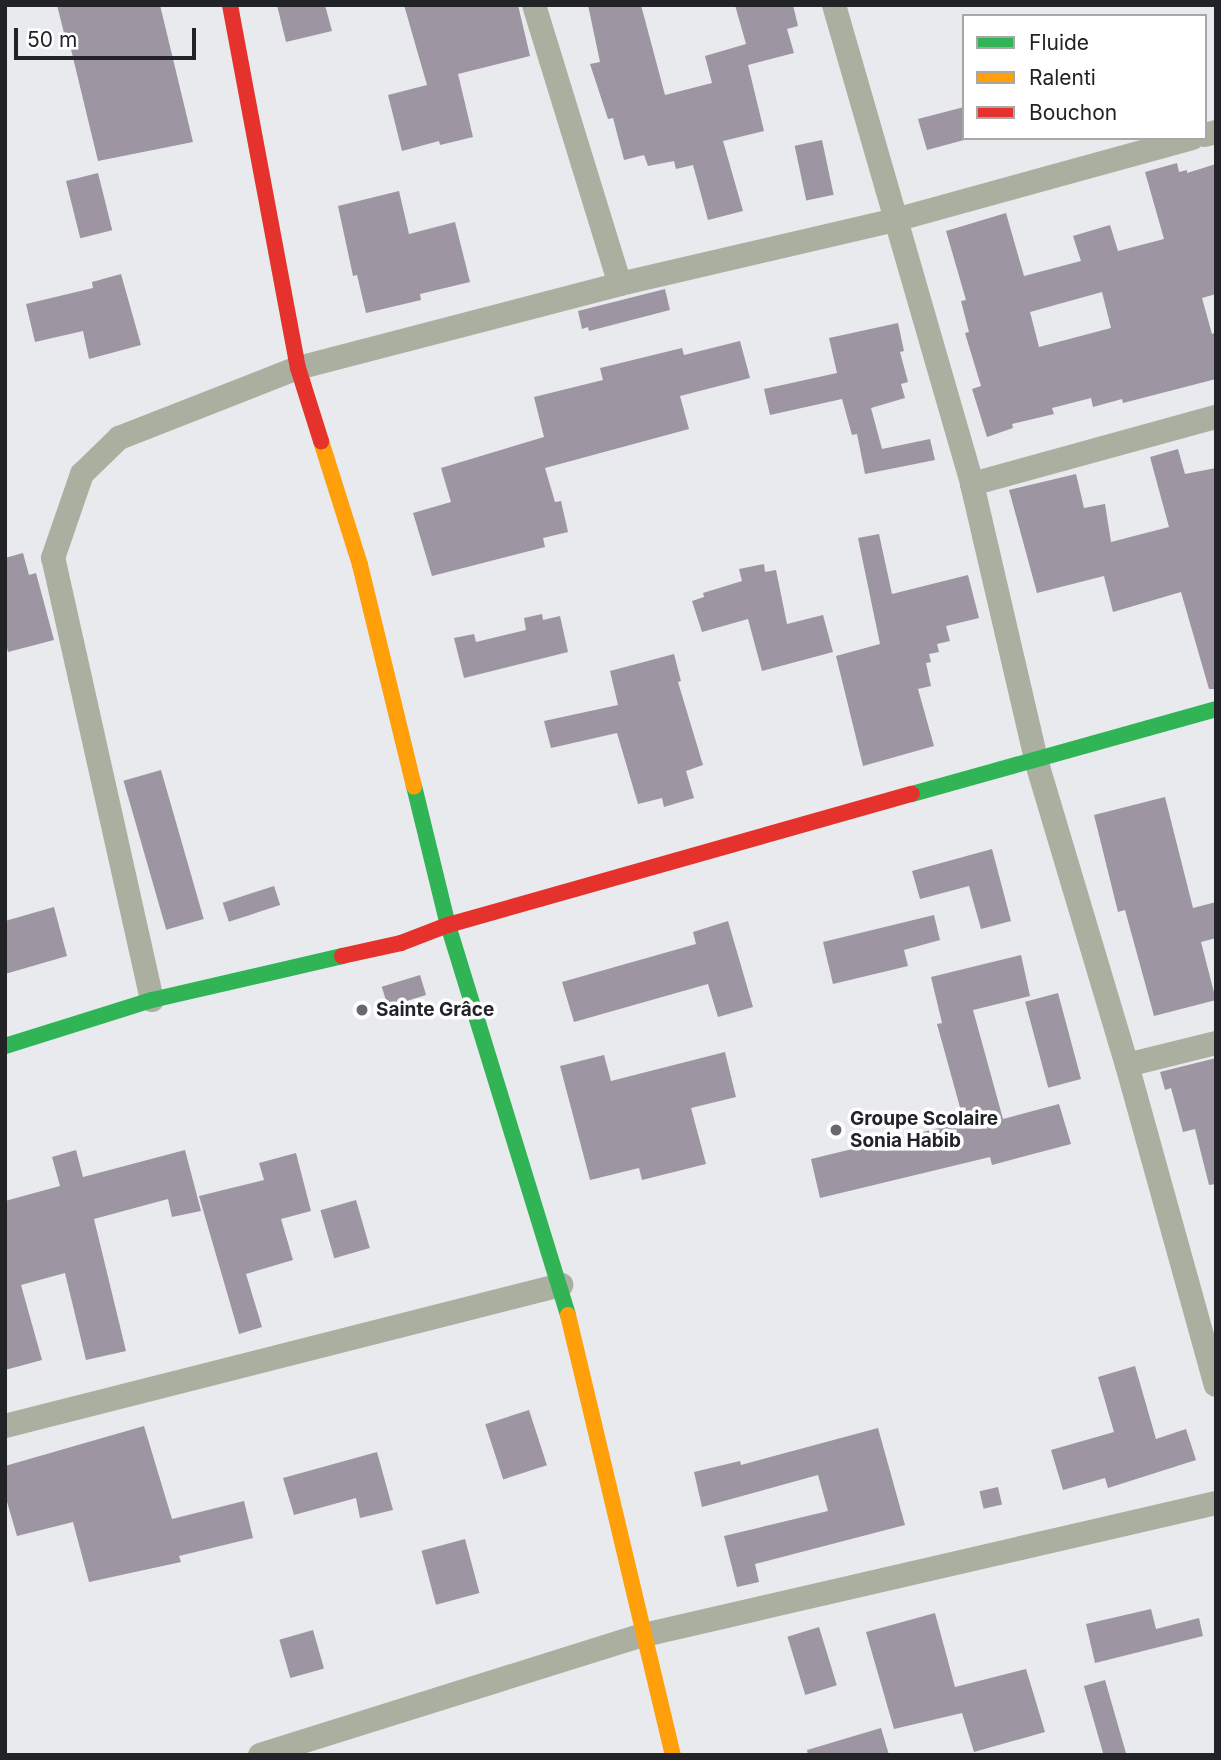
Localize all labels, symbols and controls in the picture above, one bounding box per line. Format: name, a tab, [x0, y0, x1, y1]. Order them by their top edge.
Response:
scale bar	[18, 14, 200, 58]
legend	[962, 14, 1207, 140]
text: 50 m	[27, 27, 77, 52]
text: Fluide	[1029, 30, 1089, 55]
text: Ralenti	[1029, 65, 1096, 90]
text: Bouchon	[1029, 100, 1117, 125]
place label: Sainte Grâce	[376, 999, 494, 1021]
marker: Sainte Grâce	[354, 1002, 370, 1018]
place label: Groupe Scolaire Sonia Habib	[850, 1108, 998, 1152]
marker: Groupe Scolaire Sonia Habib	[828, 1122, 844, 1138]

